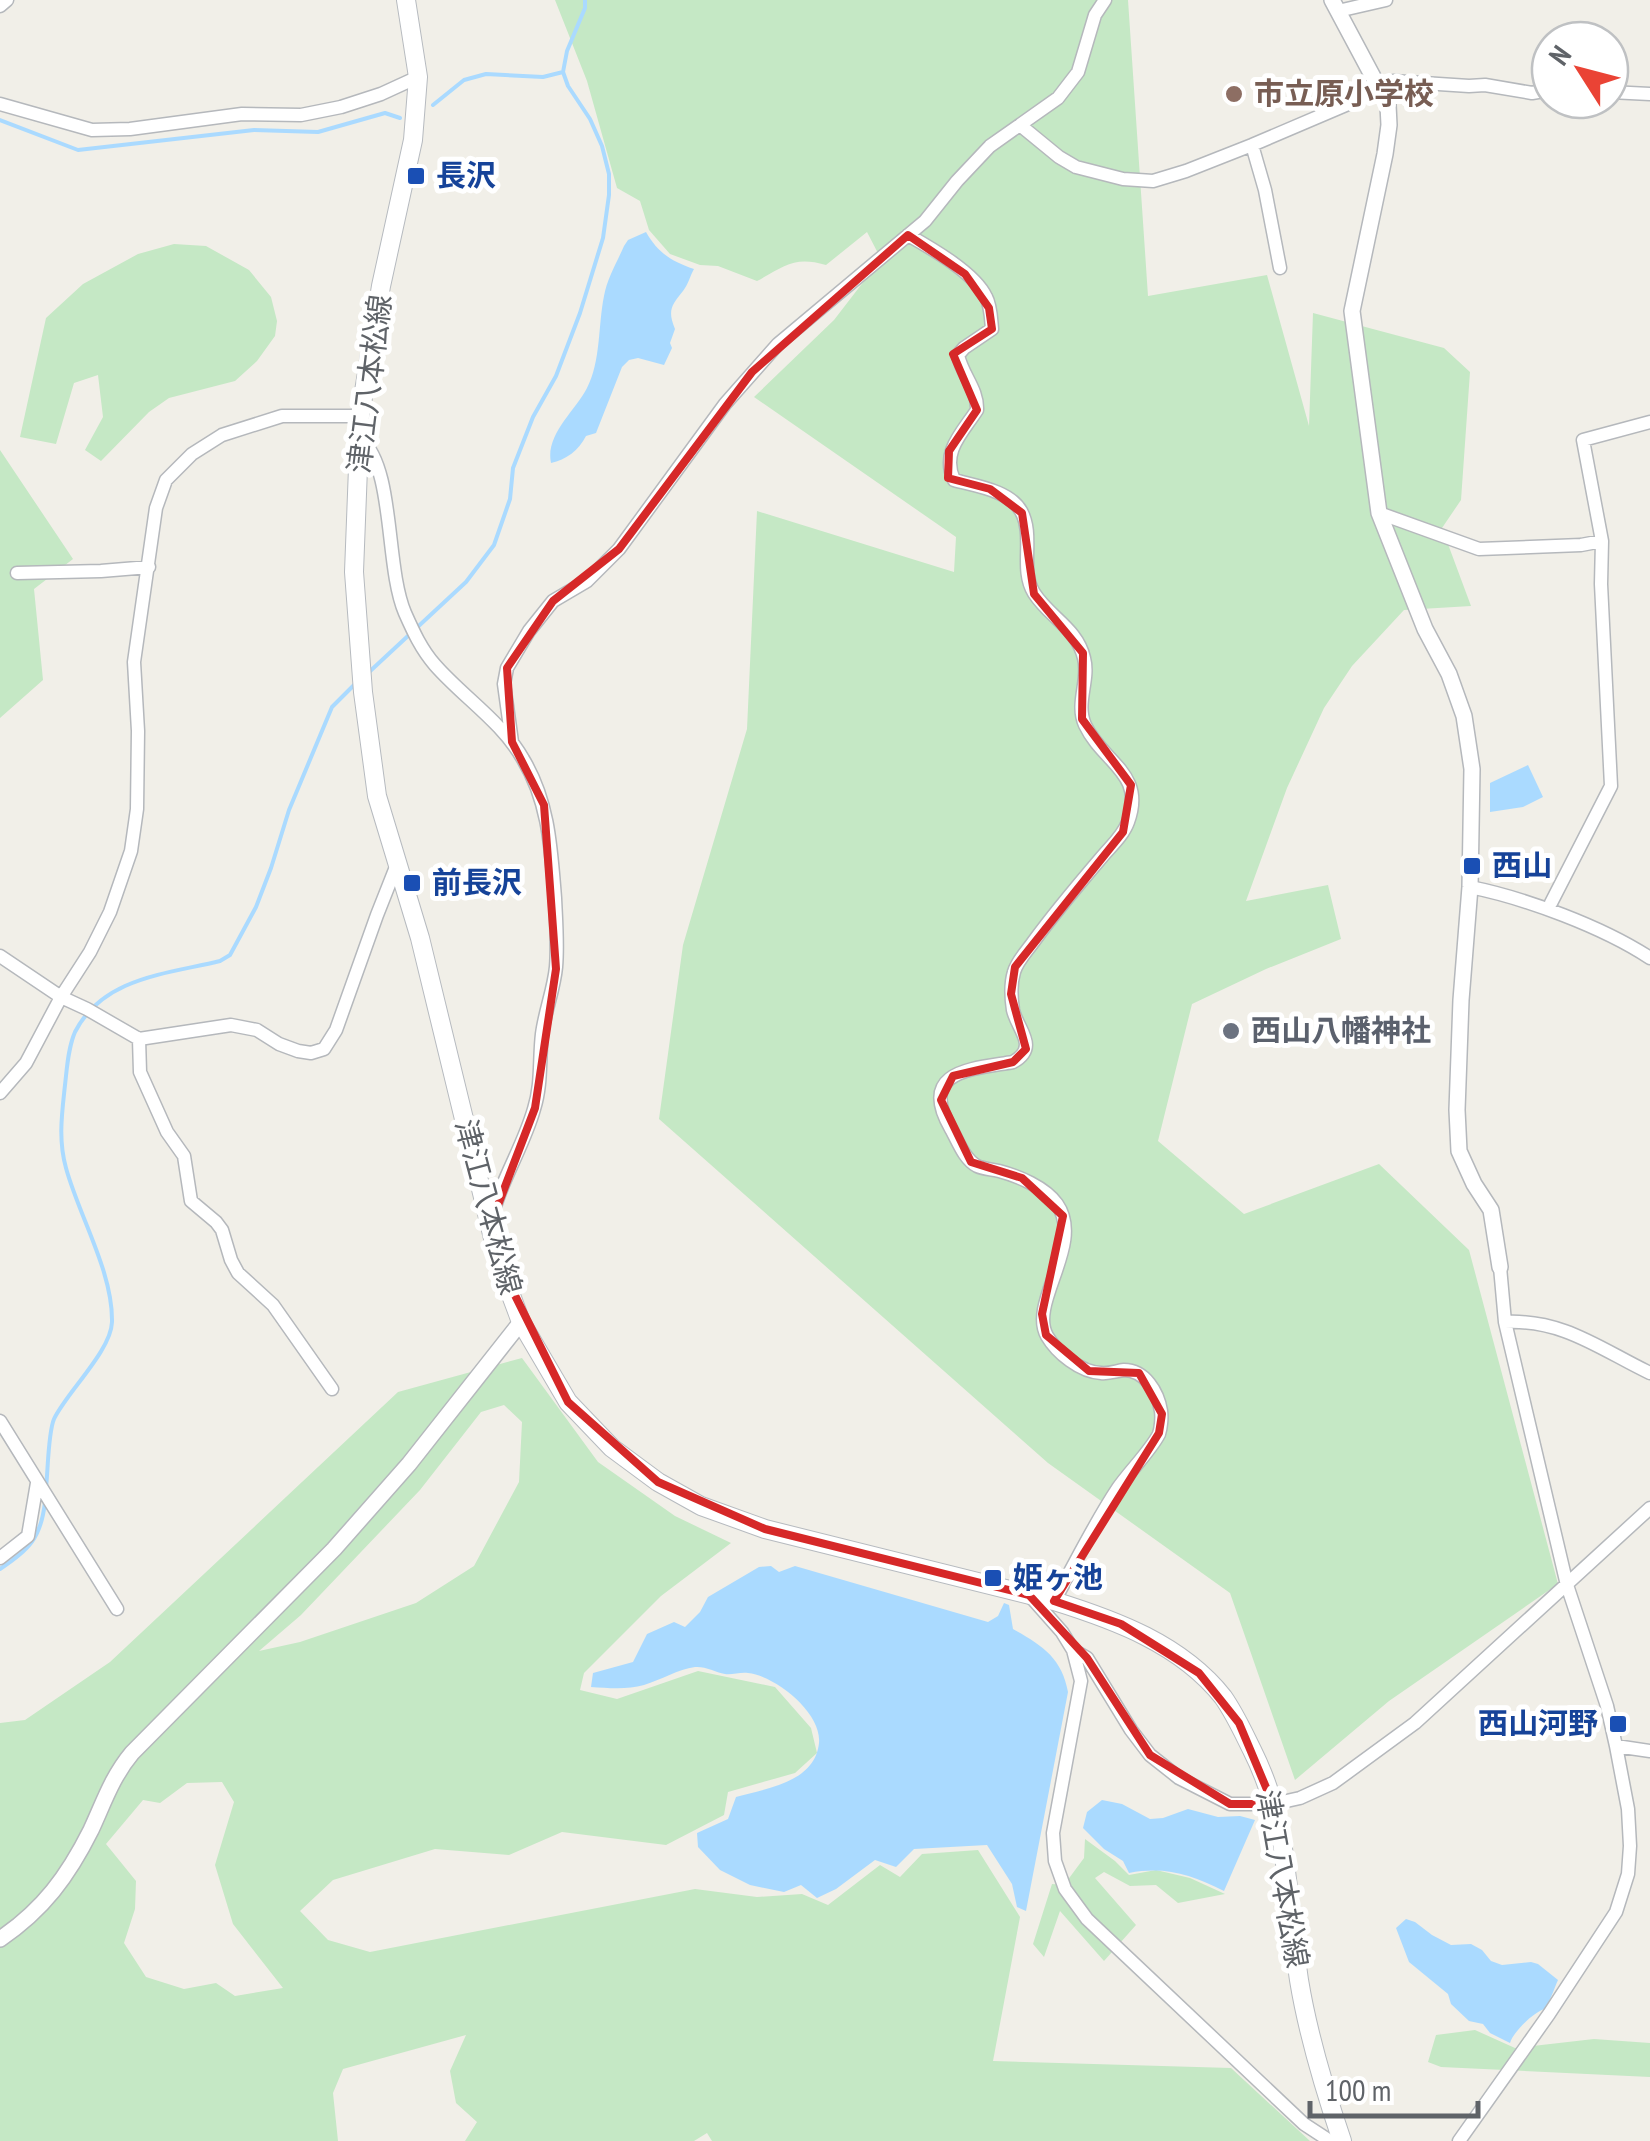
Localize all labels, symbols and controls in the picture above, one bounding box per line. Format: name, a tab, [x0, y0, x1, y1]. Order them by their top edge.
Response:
north arrow	[1530, 20, 1630, 120]
text: N	[1540, 38, 1579, 72]
place label: 市立原小学校	[1254, 73, 1434, 112]
marker: 市立原小学校	[1223, 83, 1245, 105]
place label: 長沢	[436, 155, 496, 194]
marker: 長沢	[405, 165, 427, 187]
street label: 津江八本松線	[338, 292, 399, 476]
place label: 西山	[1492, 845, 1552, 884]
marker: 西山	[1461, 855, 1483, 877]
place label: 前長沢	[432, 862, 522, 901]
marker: 前長沢	[401, 872, 423, 894]
place label: 西山八幡神社	[1251, 1010, 1431, 1049]
marker: 西山八幡神社	[1220, 1020, 1242, 1042]
street label: 津江八本松線	[447, 1115, 532, 1299]
place label: 姫ヶ池	[1013, 1557, 1103, 1596]
marker: 姫ヶ池	[982, 1567, 1004, 1589]
place label: 西山河野	[1478, 1703, 1598, 1742]
marker: 西山河野	[1607, 1713, 1629, 1735]
street label: 津江八本松線	[1249, 1787, 1318, 1971]
scale bar	[1310, 2056, 1478, 2118]
text: 100 m	[1325, 2070, 1391, 2109]

